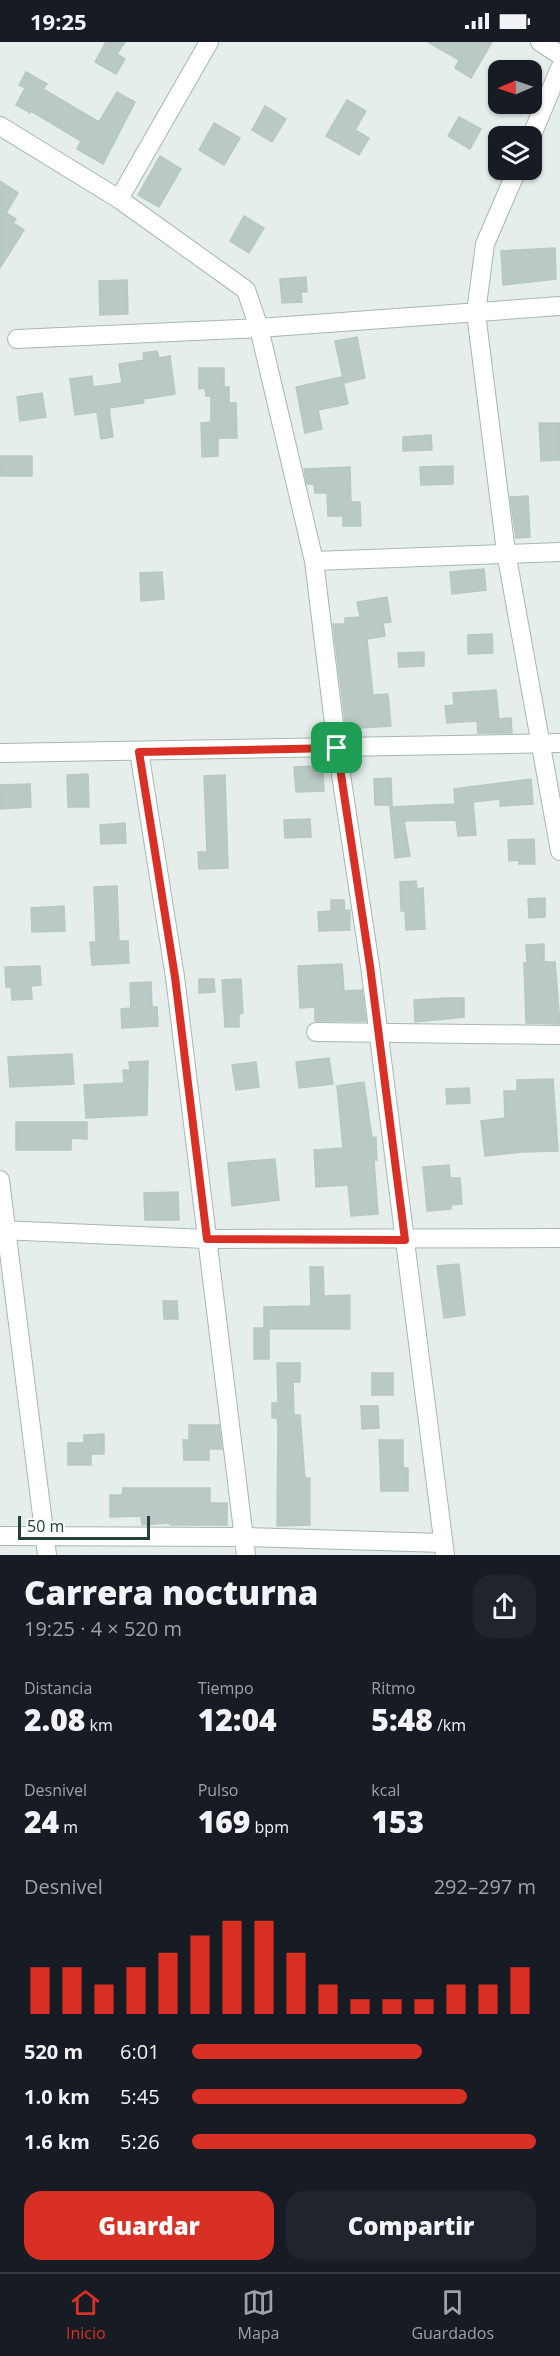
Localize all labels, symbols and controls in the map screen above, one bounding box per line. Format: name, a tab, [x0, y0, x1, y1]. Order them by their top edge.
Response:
text: 19:25	[30, 6, 87, 36]
north arrow	[488, 60, 542, 114]
map controls	[488, 60, 542, 180]
button: layers	[488, 126, 542, 180]
pin	[311, 722, 362, 773]
icon: arrive	[320, 731, 353, 764]
scale bar	[18, 1513, 150, 1540]
text: 50 m	[27, 1515, 64, 1537]
text: Carrera nocturna	[24, 1570, 318, 1615]
button: share	[473, 1575, 536, 1638]
text: 19:25 · 4 × 520 m	[24, 1615, 182, 1642]
text: Distancia	[24, 1677, 92, 1699]
text: Tiempo	[198, 1677, 254, 1699]
text: Ritmo	[371, 1677, 415, 1699]
text: 2.08	[24, 1699, 85, 1740]
text: 12:04	[198, 1699, 277, 1740]
text: 5:48	[371, 1699, 433, 1740]
text: km	[85, 1714, 113, 1736]
text: /km	[433, 1714, 466, 1736]
text: Desnivel	[24, 1779, 87, 1801]
text: Pulso	[198, 1779, 238, 1801]
text: kcal	[371, 1779, 400, 1801]
text: 24	[24, 1801, 59, 1842]
text: 169	[198, 1801, 250, 1842]
text: 153	[371, 1801, 424, 1842]
text: m	[59, 1816, 78, 1838]
text: bpm	[250, 1816, 289, 1838]
text: Desnivel	[24, 1873, 103, 1900]
text: 292–297 m	[434, 1873, 536, 1900]
text: 520 m	[24, 2038, 83, 2065]
text: 6:01	[120, 2038, 160, 2065]
text: 1.0 km	[24, 2083, 90, 2110]
text: 5:45	[120, 2083, 160, 2110]
text: 1.6 km	[24, 2128, 90, 2155]
text: 5:26	[120, 2128, 160, 2155]
button: Guardar	[24, 2191, 274, 2260]
button: Compartir	[286, 2191, 536, 2260]
tab: Inicio	[66, 2286, 106, 2344]
tab: Mapa	[238, 2286, 280, 2344]
tab: Guardados	[411, 2286, 494, 2344]

